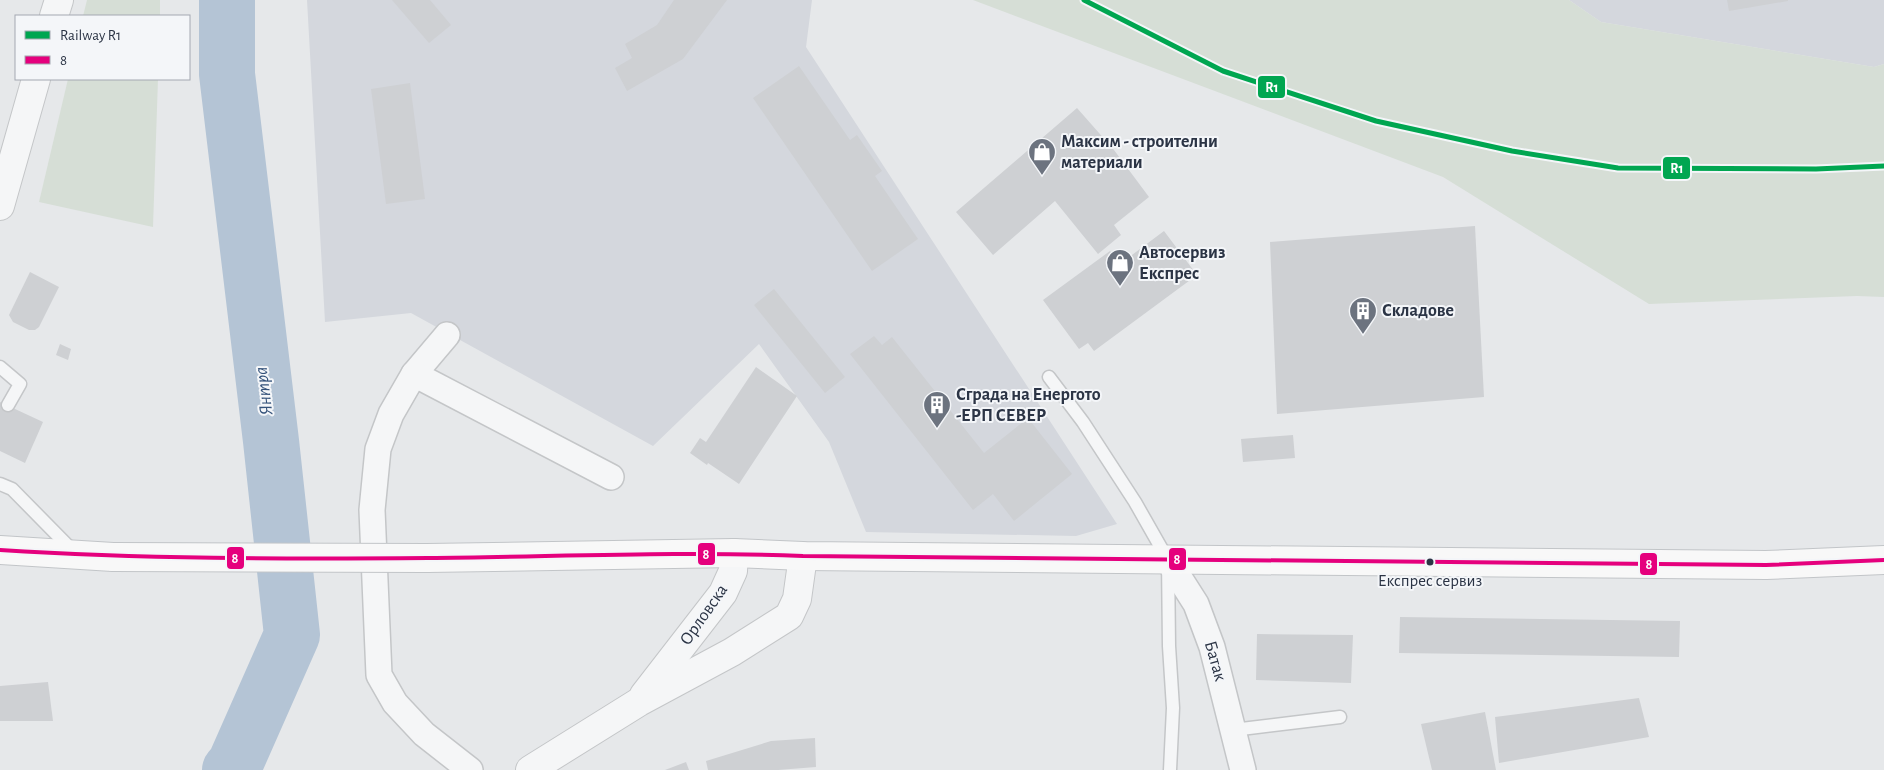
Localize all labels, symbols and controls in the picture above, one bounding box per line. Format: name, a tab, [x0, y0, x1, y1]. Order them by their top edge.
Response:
legend	[15, 15, 190, 80]
text: Railway R1	[60, 28, 121, 43]
text: 8	[60, 53, 67, 68]
line badge: R1	[1257, 75, 1286, 99]
text: R1	[1265, 81, 1279, 95]
place label: Максим - строителни материали	[1061, 133, 1218, 172]
shop icon: Максим - строителни материали	[1027, 137, 1057, 176]
line badge: R1	[1662, 156, 1691, 180]
text: R1	[1670, 162, 1684, 176]
place label: Автосервиз Експрес	[1139, 244, 1225, 283]
shop icon: Автосервиз Експрес	[1105, 248, 1135, 287]
building icon: Складове	[1348, 296, 1378, 335]
place label: Складове	[1382, 302, 1454, 320]
water label: Янтра	[252, 366, 276, 416]
place label: Сграда на Енергото -ЕРП СЕВЕР	[956, 386, 1101, 425]
building icon: Сграда на Енергото -ЕРП СЕВЕР	[922, 390, 952, 429]
line badge: 8	[697, 542, 716, 566]
line badge: 8	[226, 546, 245, 570]
line badge: 8	[1168, 547, 1187, 571]
text: 8	[703, 548, 710, 562]
text: 8	[232, 552, 239, 566]
line badge: 8	[1639, 552, 1658, 576]
text: 8	[1174, 553, 1181, 567]
marker: Експрес сервиз	[1425, 557, 1435, 567]
text: 8	[1646, 558, 1653, 572]
place label: Експрес сервиз	[1378, 572, 1483, 589]
street label: Орловска	[677, 581, 731, 649]
street label: Батак	[1201, 639, 1230, 684]

